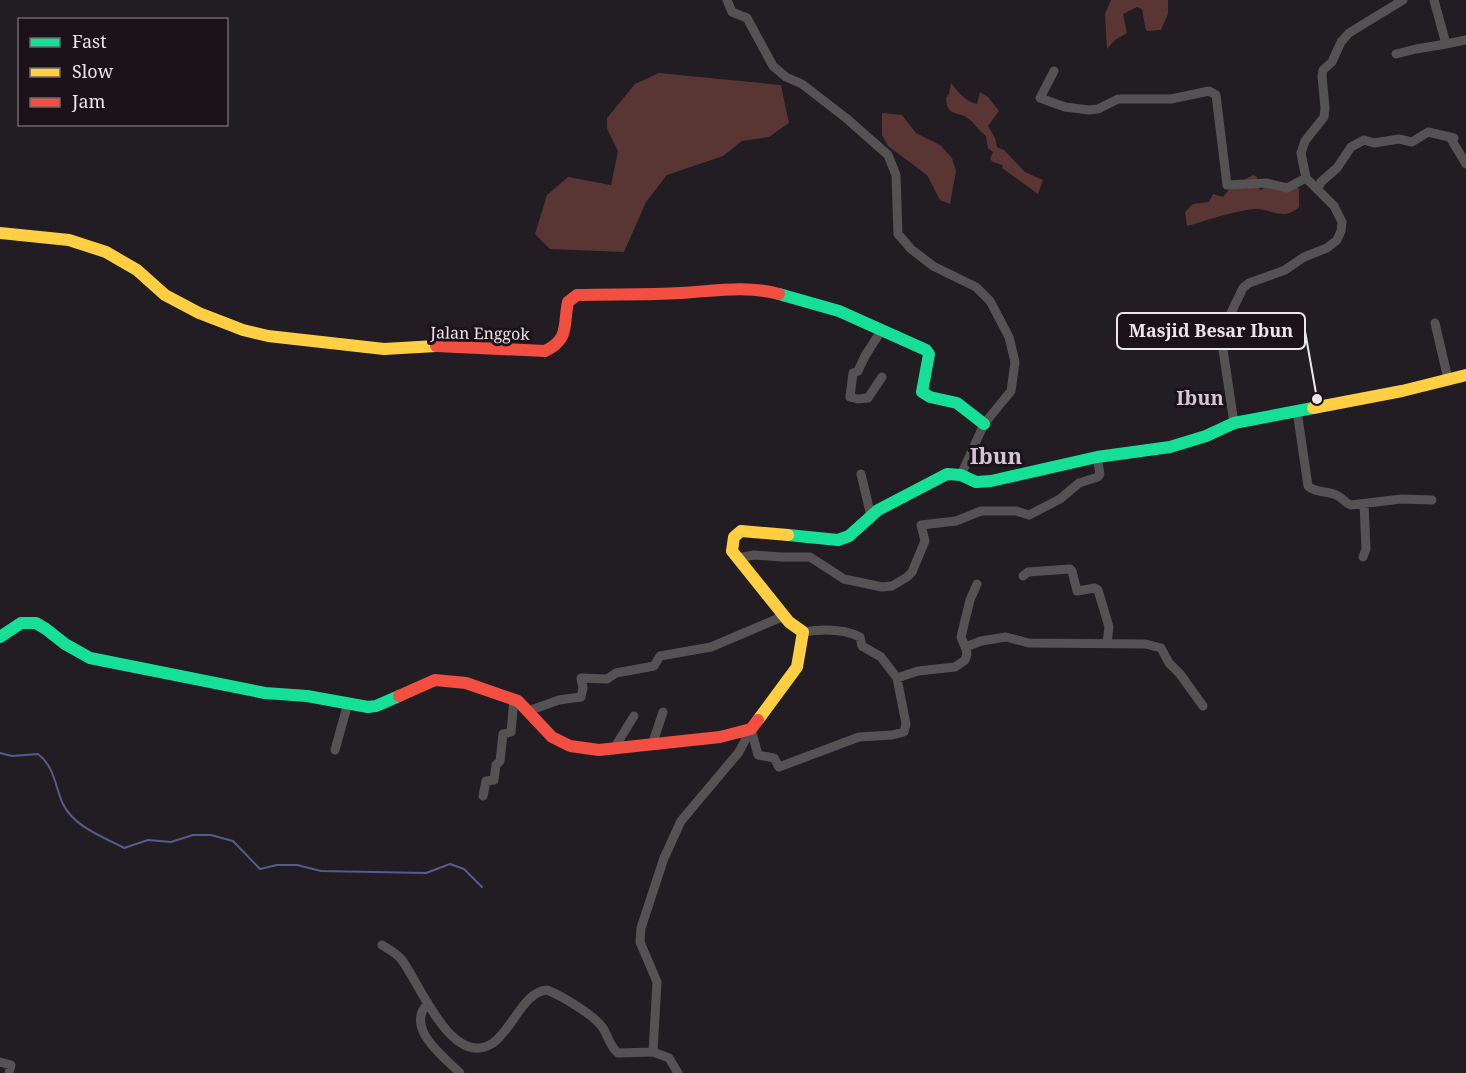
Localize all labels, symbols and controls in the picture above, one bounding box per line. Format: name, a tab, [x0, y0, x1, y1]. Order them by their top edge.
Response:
legend	[18, 18, 228, 126]
text: Fast	[72, 29, 107, 53]
text: Slow	[72, 59, 114, 83]
text: Jam	[71, 89, 106, 113]
callout: Masjid Besar Ibun	[1117, 313, 1305, 349]
text: Masjid Besar Ibun	[1129, 318, 1293, 342]
street label: Jalan Enggok	[429, 321, 530, 345]
district label: Ibun	[1176, 384, 1224, 411]
district label: Ibun	[970, 440, 1023, 470]

